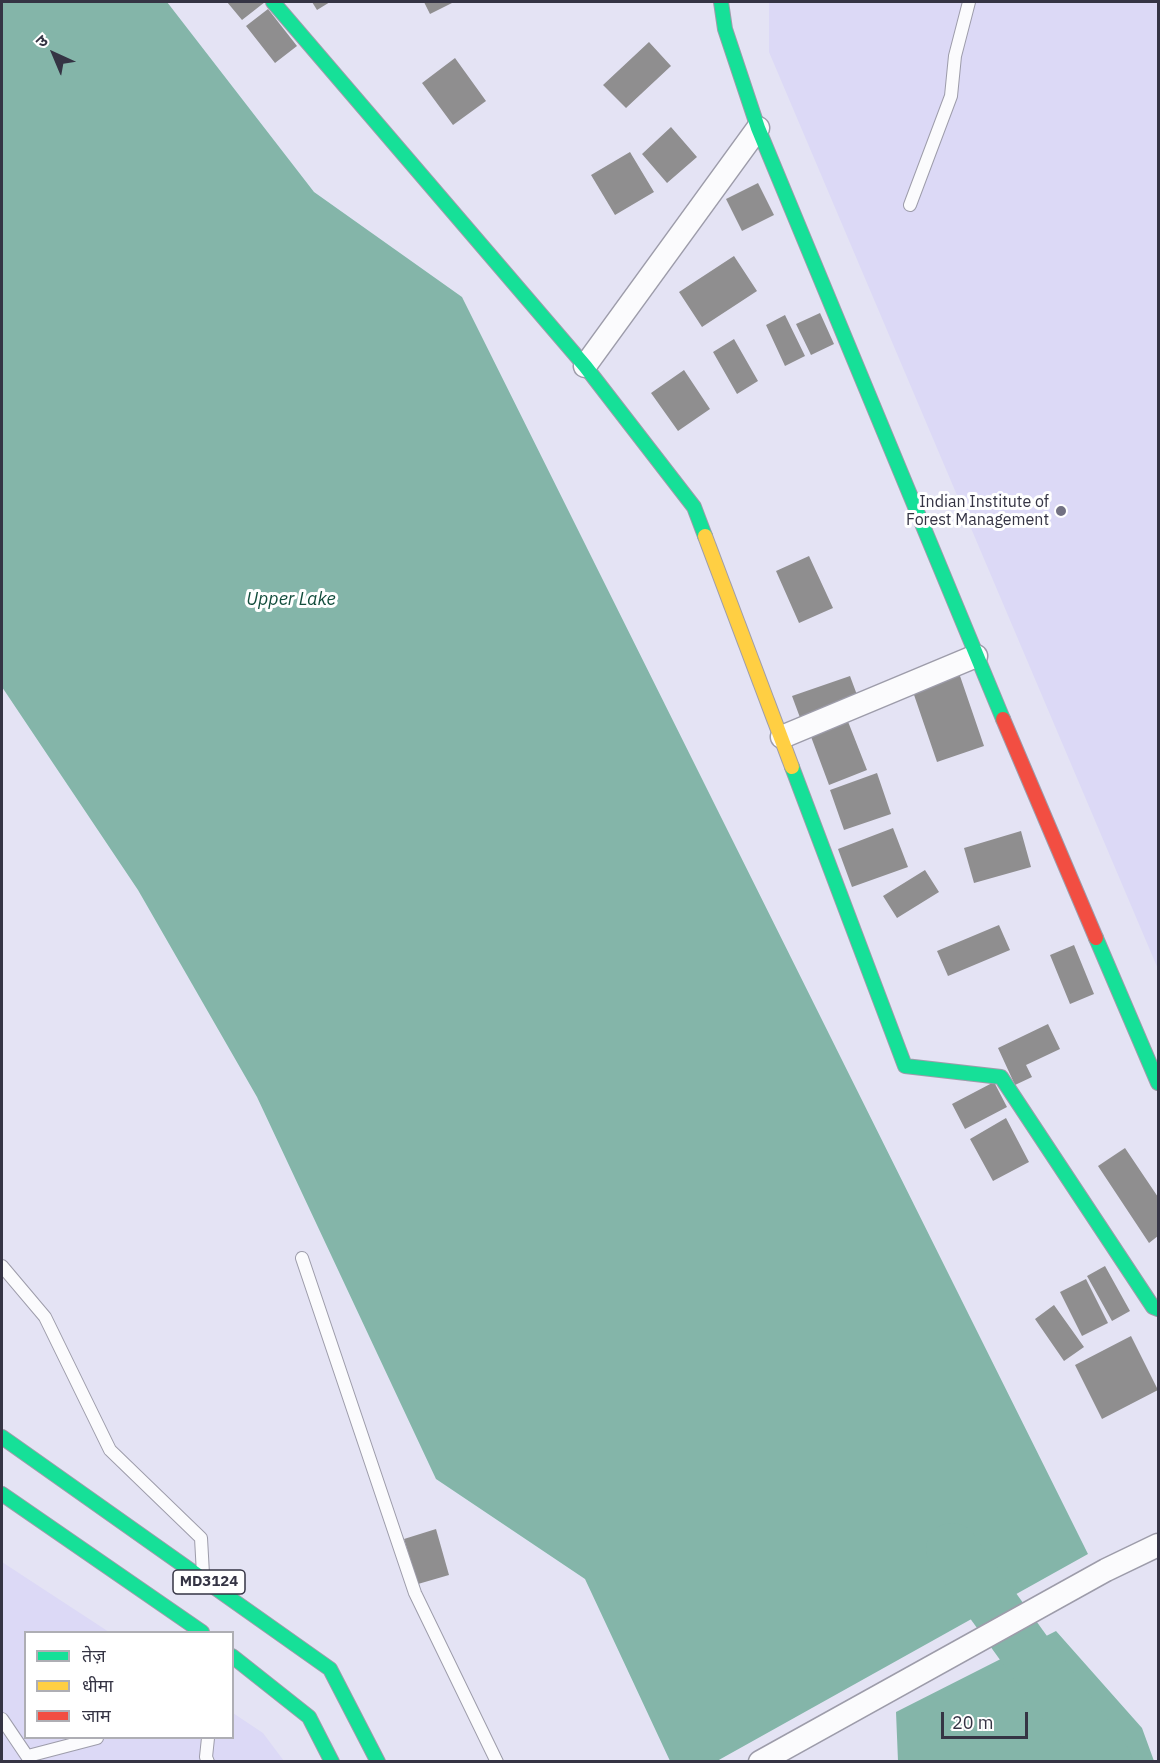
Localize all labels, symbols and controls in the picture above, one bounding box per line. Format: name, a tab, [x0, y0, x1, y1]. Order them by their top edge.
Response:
north arrow	[24, 24, 84, 84]
text: उ	[31, 31, 52, 52]
place label: Indian Institute of Forest Management	[906, 492, 1049, 530]
marker: Indian Institute of Forest Management	[1054, 504, 1068, 518]
water label: Upper Lake	[246, 589, 336, 611]
road number: MD3124	[173, 1570, 245, 1594]
legend	[24, 1631, 234, 1739]
text: तेज़	[82, 1644, 106, 1667]
text: धीमा	[82, 1674, 113, 1697]
scale bar	[944, 1700, 1031, 1738]
text: जाम	[82, 1704, 111, 1727]
text: 20 m	[952, 1711, 994, 1734]

